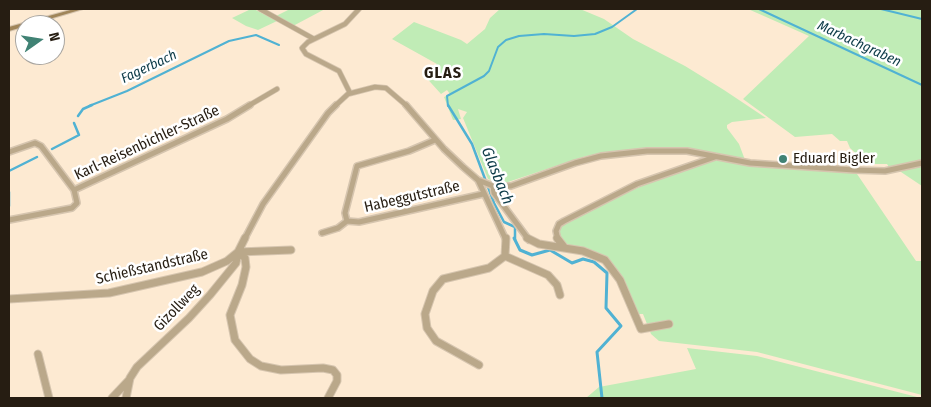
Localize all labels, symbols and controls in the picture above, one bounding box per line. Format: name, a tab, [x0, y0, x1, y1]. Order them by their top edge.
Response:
north arrow	[15, 15, 65, 65]
water label: Marbachgraben	[815, 17, 903, 71]
text: N	[45, 31, 63, 43]
water label: Fagerbach	[118, 47, 180, 87]
district label: GLAS	[424, 64, 462, 84]
street label: Karl-Reisenbichler-Straße	[72, 102, 222, 184]
water label: Glasbach	[477, 144, 517, 208]
place label: Eduard Bigler	[793, 150, 875, 168]
marker: Eduard Bigler	[777, 153, 789, 165]
street label: Habeggutstraße	[363, 177, 461, 217]
street label: Schießstandstraße	[94, 245, 210, 289]
street label: Gizollweg	[150, 281, 204, 335]

